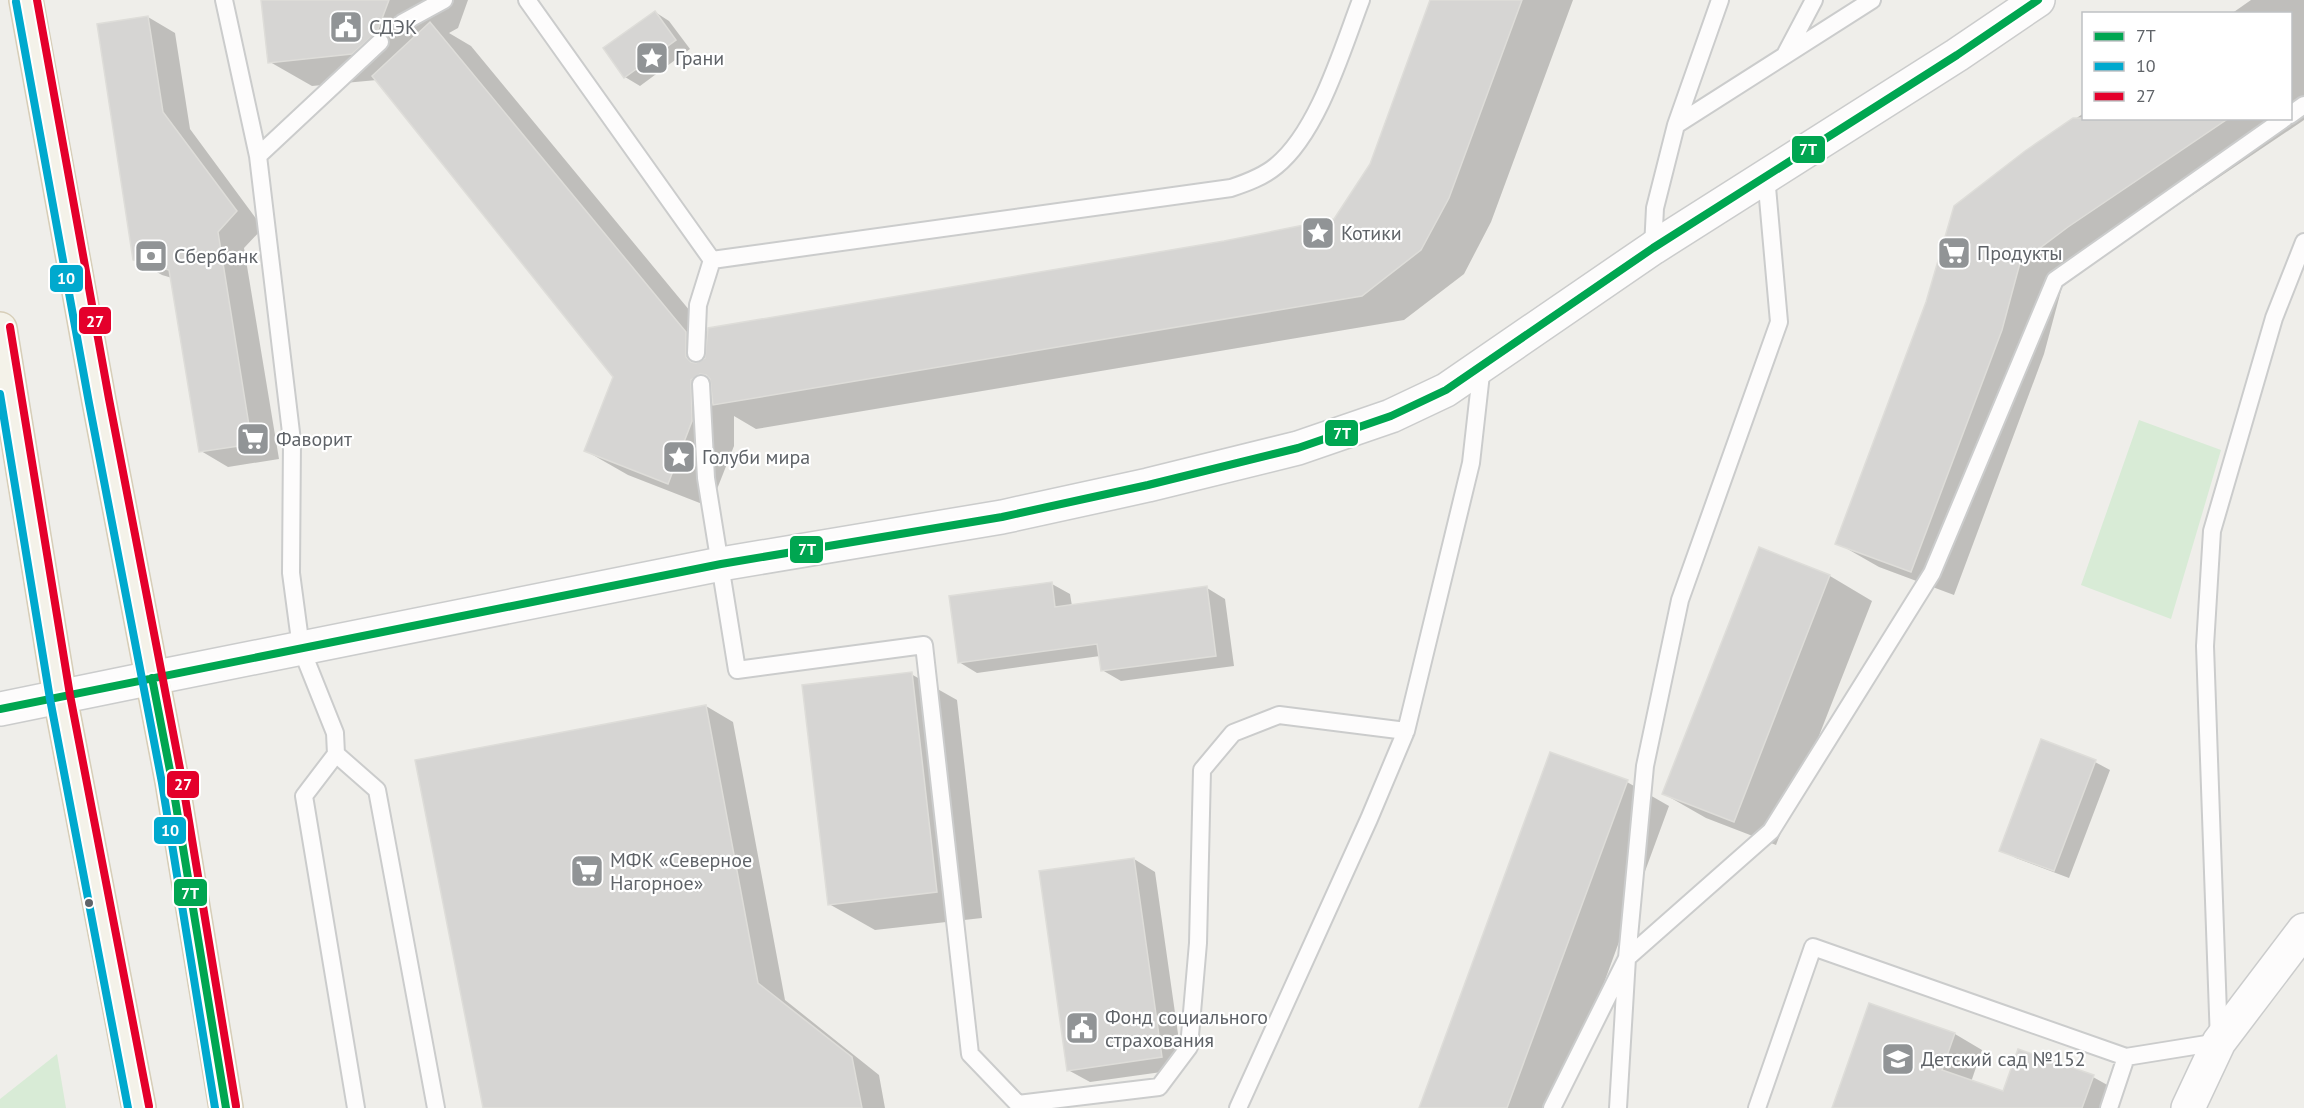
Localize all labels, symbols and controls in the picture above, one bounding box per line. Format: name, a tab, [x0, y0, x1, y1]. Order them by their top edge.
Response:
public building icon: СДЭК	[328, 9, 364, 45]
legend	[2082, 12, 2292, 120]
place label: СДЭК	[369, 14, 417, 40]
text: 7Т	[2136, 24, 2156, 47]
place icon: Грани	[634, 40, 670, 76]
place label: Грани	[675, 45, 724, 71]
text: 10	[2136, 54, 2156, 77]
text: 27	[2136, 84, 2156, 107]
line badge: 7Т	[1791, 135, 1826, 164]
text: 7Т	[1799, 139, 1817, 159]
place icon: Котики	[1300, 215, 1336, 251]
place label: Котики	[1341, 220, 1402, 246]
supermarket icon: Продукты	[1936, 235, 1972, 271]
bank icon: Сбербанк	[133, 238, 169, 274]
place label: Продукты	[1977, 240, 2062, 266]
place label: Сбербанк	[174, 243, 259, 269]
line badge: 10	[49, 264, 84, 293]
text: 10	[57, 268, 75, 288]
line badge: 27	[78, 306, 112, 335]
text: 27	[86, 311, 104, 331]
line badge: 7Т	[1324, 419, 1359, 447]
supermarket icon: Фаворит	[235, 421, 271, 457]
text: 7Т	[1333, 423, 1351, 443]
place label: Фаворит	[276, 426, 352, 452]
place icon: Голуби мира	[661, 439, 697, 475]
place label: Голуби мира	[702, 444, 810, 470]
line badge: 7Т	[789, 535, 824, 564]
text: 7Т	[798, 539, 816, 559]
line badge: 27	[166, 770, 200, 799]
text: 27	[174, 774, 192, 794]
line badge: 10	[153, 816, 187, 845]
text: 10	[161, 820, 179, 840]
place label: МФК «Северное Нагорное»	[610, 847, 752, 896]
supermarket icon: МФК «Северное Нагорное»	[569, 853, 605, 889]
line badge: 7Т	[173, 878, 208, 907]
text: 7Т	[181, 883, 199, 903]
unlabelled marker	[83, 897, 95, 909]
place label: Фонд социального страхования	[1105, 1004, 1268, 1053]
public building icon: Фонд социального страхования	[1064, 1010, 1100, 1046]
school or university icon: Детский сад №152	[1880, 1041, 1916, 1077]
place label: Детский сад №152	[1921, 1046, 2086, 1072]

